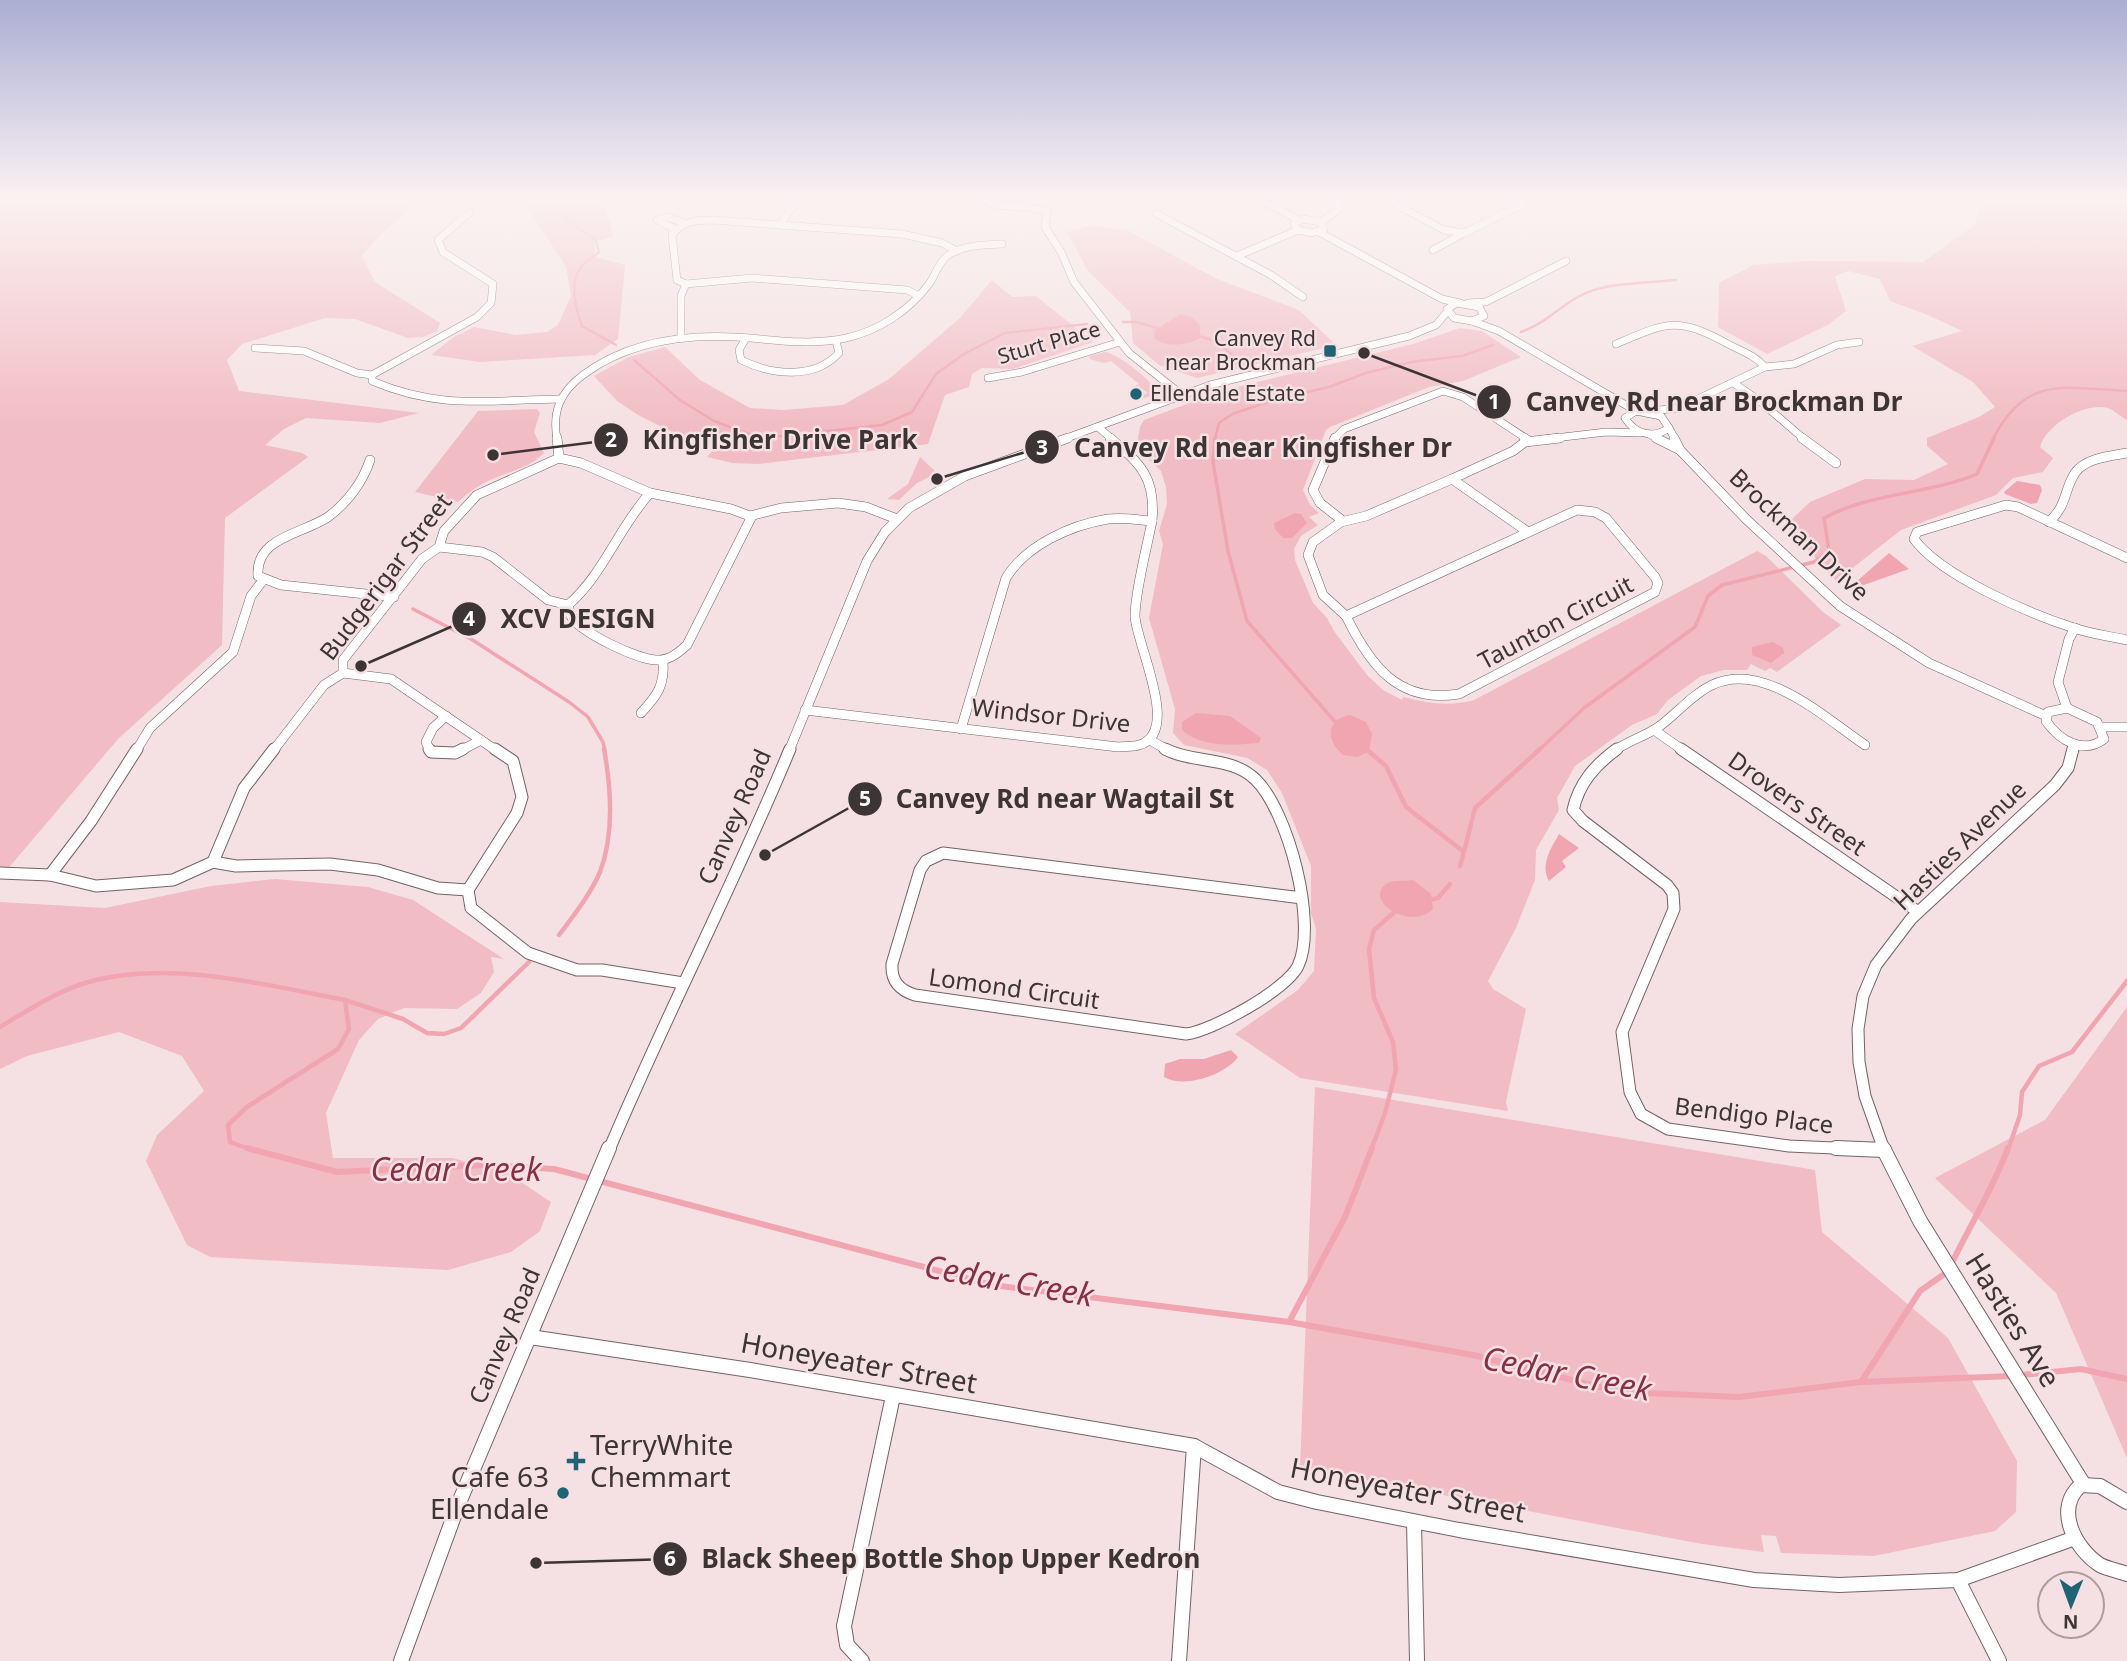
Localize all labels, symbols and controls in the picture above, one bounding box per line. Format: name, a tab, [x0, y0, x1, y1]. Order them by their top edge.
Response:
street label: Sturt Place	[994, 314, 1103, 370]
place label: Canvey Rd near Brockman	[1165, 324, 1316, 376]
marker: Canvey Rd near Brockman	[1322, 343, 1338, 359]
callout: Canvey Rd near Brockman Dr	[1476, 378, 1916, 425]
place label: Ellendale Estate	[1150, 379, 1305, 407]
text: Canvey Rd near Brockman Dr	[1526, 383, 1903, 419]
marker: Ellendale Estate	[1128, 386, 1144, 402]
text: 1	[1488, 387, 1500, 415]
callout: Kingfisher Drive Park	[594, 416, 932, 463]
text: Kingfisher Drive Park	[642, 421, 918, 457]
callout: Canvey Rd near Kingfisher Dr	[1025, 424, 1466, 471]
text: 2	[605, 425, 617, 453]
text: Canvey Rd near Kingfisher Dr	[1074, 429, 1452, 465]
text: 3	[1036, 433, 1048, 461]
street label: Brockman Drive	[1723, 460, 1877, 607]
street label: Budgerigar Street	[311, 486, 459, 666]
street label: Taunton Circuit	[1472, 567, 1639, 676]
callout: XCV DESIGN	[451, 595, 669, 642]
text: XCV DESIGN	[500, 600, 656, 636]
text: 4	[463, 604, 475, 632]
street label: Windsor Drive	[970, 690, 1132, 739]
street label: Drovers Street	[1722, 743, 1874, 863]
street label: Canvey Road	[689, 744, 778, 889]
street label: Hasties Avenue	[1885, 773, 2033, 917]
callout: Canvey Rd near Wagtail St	[847, 775, 1249, 822]
text: Canvey Rd near Wagtail St	[896, 780, 1234, 816]
text: 5	[859, 784, 871, 812]
street label: Lomond Circuit	[927, 959, 1102, 1016]
street label: Bendigo Place	[1673, 1088, 1835, 1141]
water label: Cedar Creek	[370, 1147, 543, 1190]
water label: Cedar Creek	[921, 1243, 1098, 1316]
street label: Hasties Ave	[1958, 1245, 2070, 1394]
street label: Canvey Road	[460, 1262, 547, 1409]
street label: Honeyeater Street	[738, 1323, 980, 1401]
water label: Cedar Creek	[1479, 1335, 1657, 1410]
place label: TerryWhite Chemmart	[590, 1425, 733, 1495]
street label: Honeyeater Street	[1287, 1448, 1529, 1530]
marker: TerryWhite Chemmart	[568, 1453, 584, 1469]
place label: Cafe 63 Ellendale	[430, 1457, 549, 1527]
marker: Cafe 63 Ellendale	[555, 1485, 571, 1501]
callout: Black Sheep Bottle Shop Upper Kedron	[652, 1535, 1214, 1582]
text: Black Sheep Bottle Shop Upper Kedron	[701, 1540, 1201, 1576]
text: 6	[664, 1544, 676, 1572]
north arrow	[2036, 1570, 2106, 1640]
text: N	[2063, 1609, 2079, 1635]

